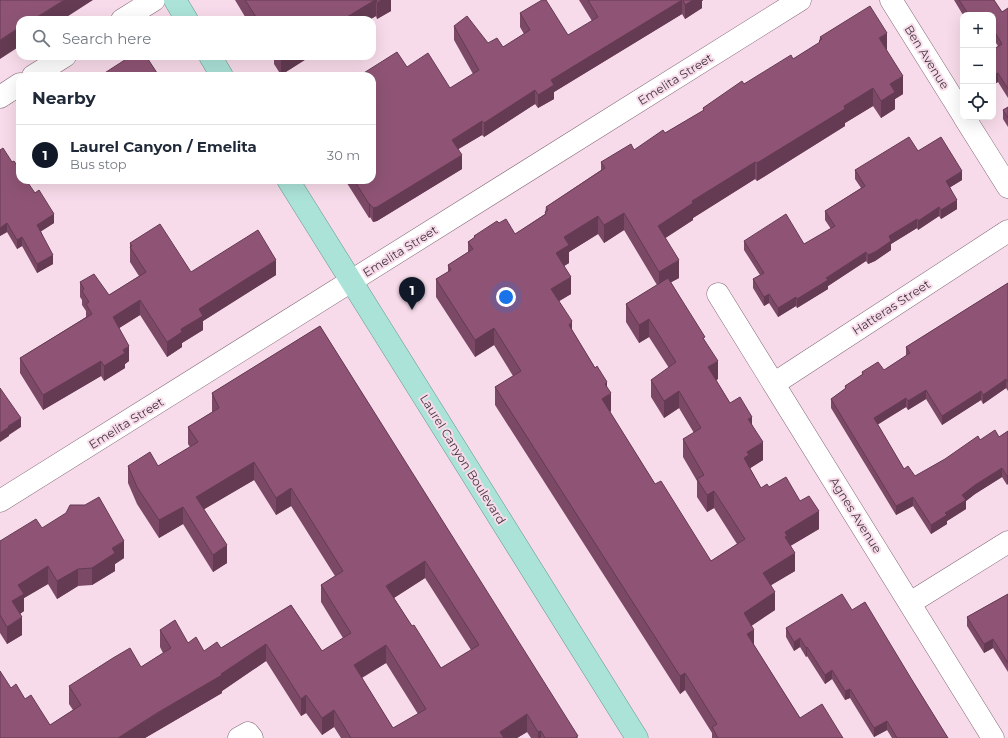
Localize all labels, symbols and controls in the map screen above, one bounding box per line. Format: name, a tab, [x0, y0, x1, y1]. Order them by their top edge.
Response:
map controls	[960, 12, 996, 120]
button: +	[960, 12, 996, 48]
search box	[16, 16, 376, 60]
street label: Ben Avenue	[901, 22, 953, 92]
icon: search	[30, 27, 52, 49]
text: Search here	[62, 29, 151, 48]
button: −	[960, 48, 996, 84]
street label: Emelita Street	[635, 50, 715, 108]
button: locate	[960, 84, 996, 120]
text: Nearby	[32, 88, 96, 108]
text: Laurel Canyon / Emelita	[70, 137, 257, 156]
text: 1	[42, 147, 48, 163]
text: 30 m	[327, 147, 360, 163]
text: Bus stop	[70, 156, 127, 172]
street label: Emelita Street	[360, 222, 440, 280]
street label: Hatteras Street	[849, 276, 933, 338]
pin: 1	[399, 277, 425, 310]
your location	[496, 287, 516, 307]
street label: Laurel Canyon Boulevard	[417, 391, 509, 527]
street label: Emelita Street	[86, 394, 166, 452]
street label: Agnes Avenue	[827, 474, 885, 556]

